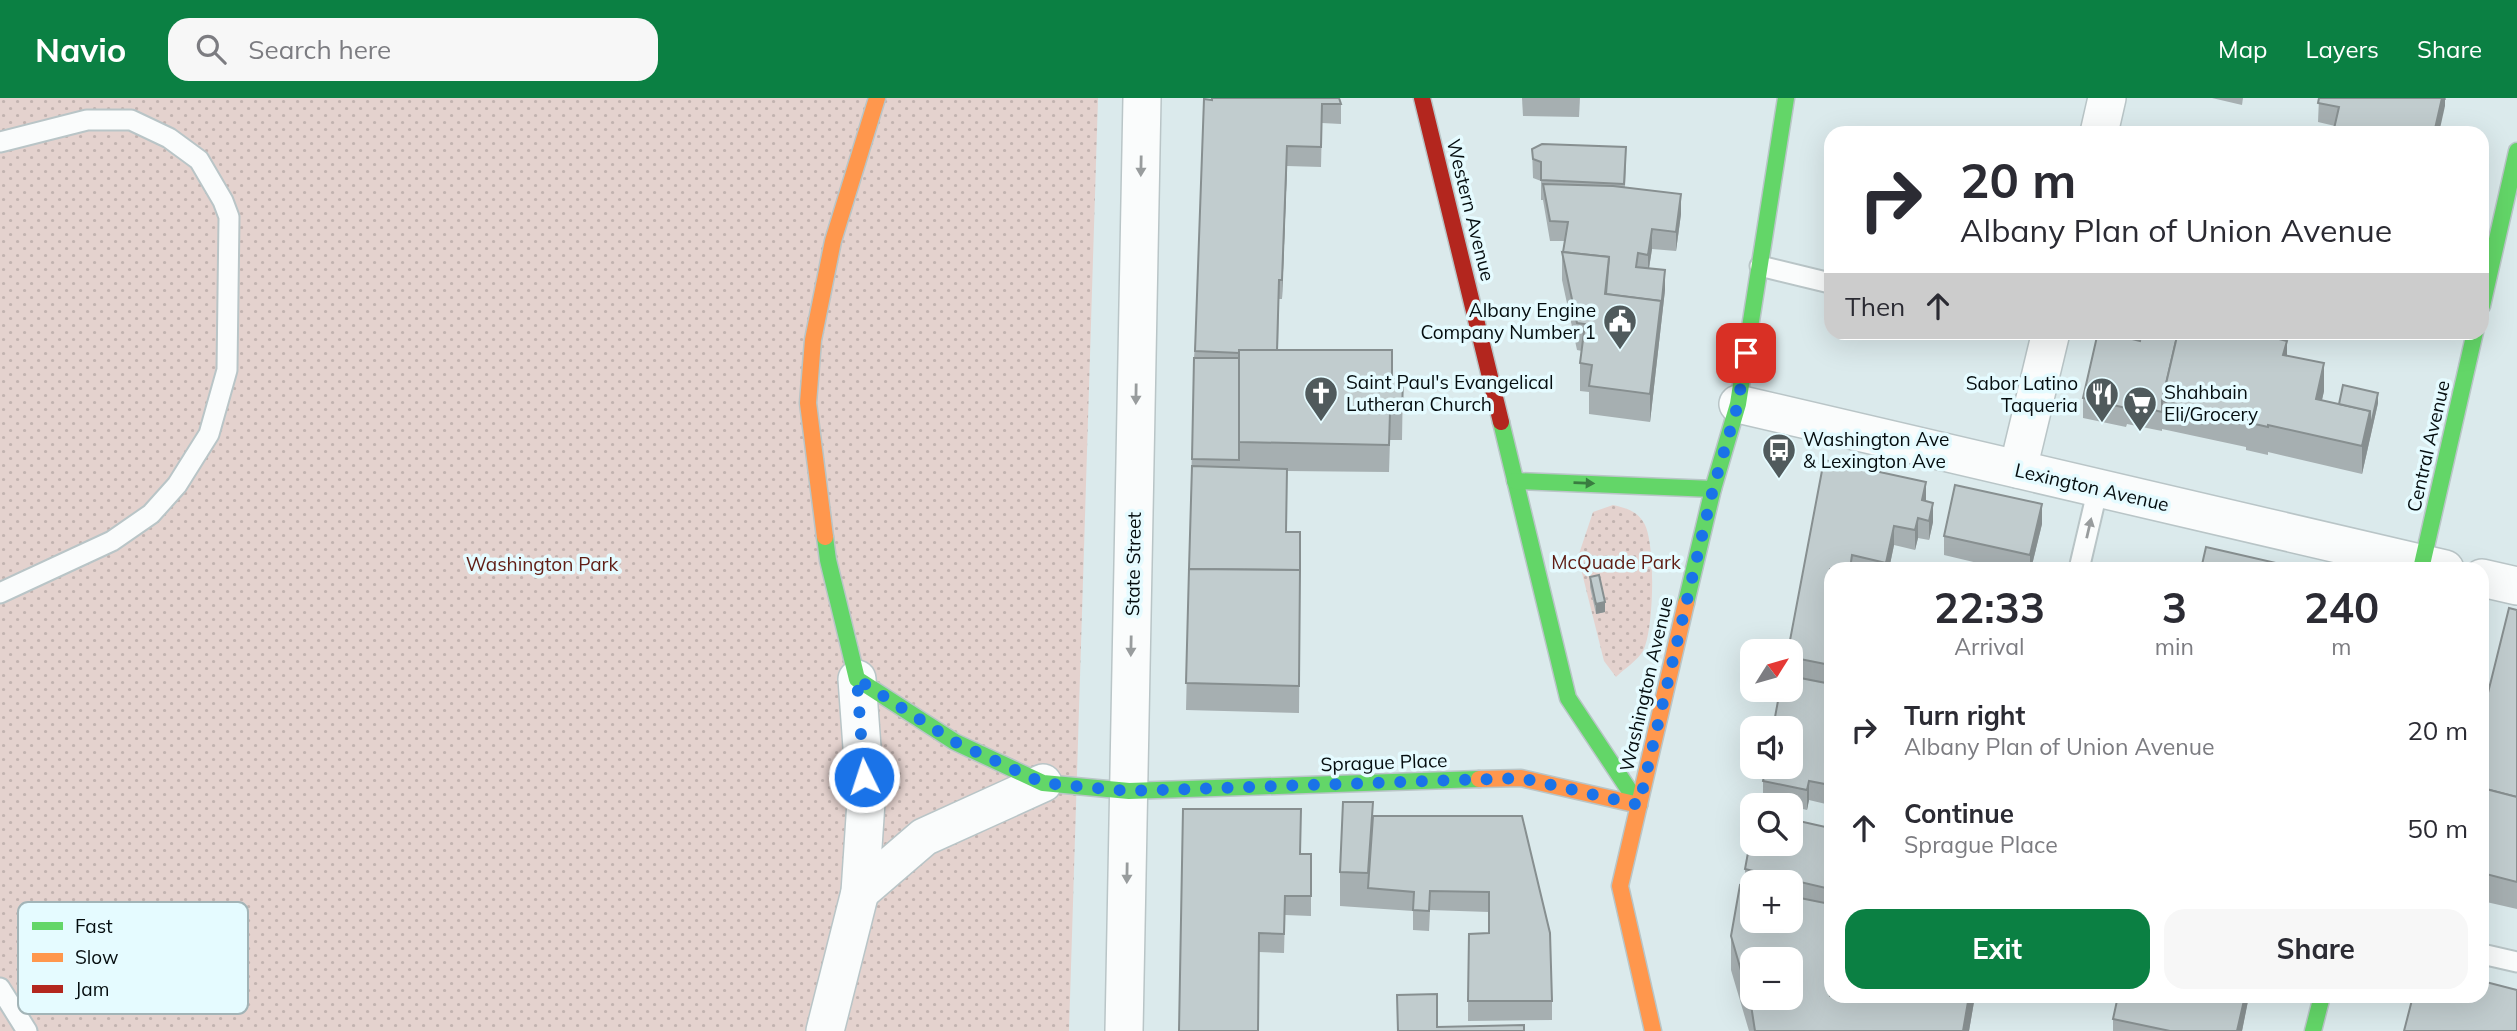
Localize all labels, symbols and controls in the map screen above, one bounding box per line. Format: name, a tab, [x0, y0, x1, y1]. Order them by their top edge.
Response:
search box	[168, 18, 658, 81]
text: Navio	[35, 29, 126, 70]
icon: search	[192, 30, 230, 68]
text: Search here	[248, 33, 391, 66]
text: Map	[2218, 34, 2267, 64]
text: Layers	[2305, 34, 2379, 64]
text: Share	[2417, 34, 2482, 64]
street label: Western Avenue	[1442, 136, 1500, 284]
text: 20 m	[1960, 149, 2076, 210]
icon: right	[1845, 154, 1936, 245]
one-way arrow	[1135, 155, 1147, 177]
text: Albany Plan of Union Avenue	[1960, 210, 2392, 250]
icon: ahead	[1919, 287, 1957, 325]
text: Then	[1845, 290, 1905, 323]
place label: Albany Engine Company Number 1	[1420, 298, 1596, 344]
public building icon: Albany Engine Company Number 1	[1601, 302, 1639, 351]
pin	[1716, 323, 1776, 383]
icon: arrive	[1727, 334, 1765, 372]
place label: Saint Paul's Evangelical Lutheran Church	[1346, 370, 1553, 416]
place label: Sabor Latino Taqueria	[1966, 371, 2078, 417]
church icon: Saint Paul's Evangelical Lutheran Church	[1302, 374, 1340, 423]
restaurant icon: Sabor Latino Taqueria	[2083, 375, 2121, 424]
street label: Central Avenue	[2401, 378, 2455, 514]
place label: Shahbain Eli/Grocery	[2164, 380, 2258, 426]
one-way arrow	[1131, 383, 1142, 405]
supermarket icon: Shahbain Eli/Grocery	[2121, 384, 2159, 433]
place label: Washington Ave & Lexington Ave	[1803, 427, 1949, 473]
bus stop icon: Washington Ave & Lexington Ave	[1760, 431, 1798, 480]
street label: Lexington Avenue	[2013, 458, 2171, 516]
one-way arrow	[1573, 478, 1595, 489]
street label: State Street	[1120, 511, 1146, 616]
one-way arrow	[2083, 517, 2094, 539]
park label: McQuade Park	[1551, 550, 1681, 574]
park label: Washington Park	[466, 552, 619, 576]
text: 22:33	[1934, 581, 2045, 634]
text: 3	[2162, 581, 2187, 634]
text: 240	[2304, 581, 2379, 634]
street label: Washington Avenue	[1614, 594, 1678, 774]
text: Arrival	[1954, 632, 2025, 661]
text: min	[2155, 632, 2194, 661]
text: m	[2331, 632, 2352, 661]
one-way arrow	[1126, 635, 1137, 657]
north arrow	[1740, 639, 1802, 702]
map controls	[1740, 639, 1803, 1010]
text: Turn right	[1904, 699, 2025, 732]
icon: right	[1845, 711, 1883, 749]
text: 20 m	[2407, 714, 2468, 747]
button: sound	[1740, 716, 1803, 779]
text: Albany Plan of Union Avenue	[1904, 732, 2215, 761]
position arrow	[827, 740, 901, 814]
street label: Sprague Place	[1320, 748, 1448, 776]
button: search	[1740, 793, 1803, 856]
text: Continue	[1904, 797, 2014, 830]
icon: ahead	[1845, 809, 1883, 847]
text: 50 m	[2407, 812, 2468, 845]
text: Sprague Place	[1904, 830, 2058, 859]
one-way arrow	[1121, 862, 1133, 884]
button: +	[1740, 870, 1803, 933]
legend	[18, 902, 248, 1014]
button: Exit	[1845, 909, 2150, 989]
button: Share	[2164, 909, 2468, 989]
text: Fast	[75, 914, 113, 938]
text: Slow	[75, 945, 119, 969]
button: −	[1740, 947, 1803, 1010]
text: Jam	[75, 977, 109, 1001]

